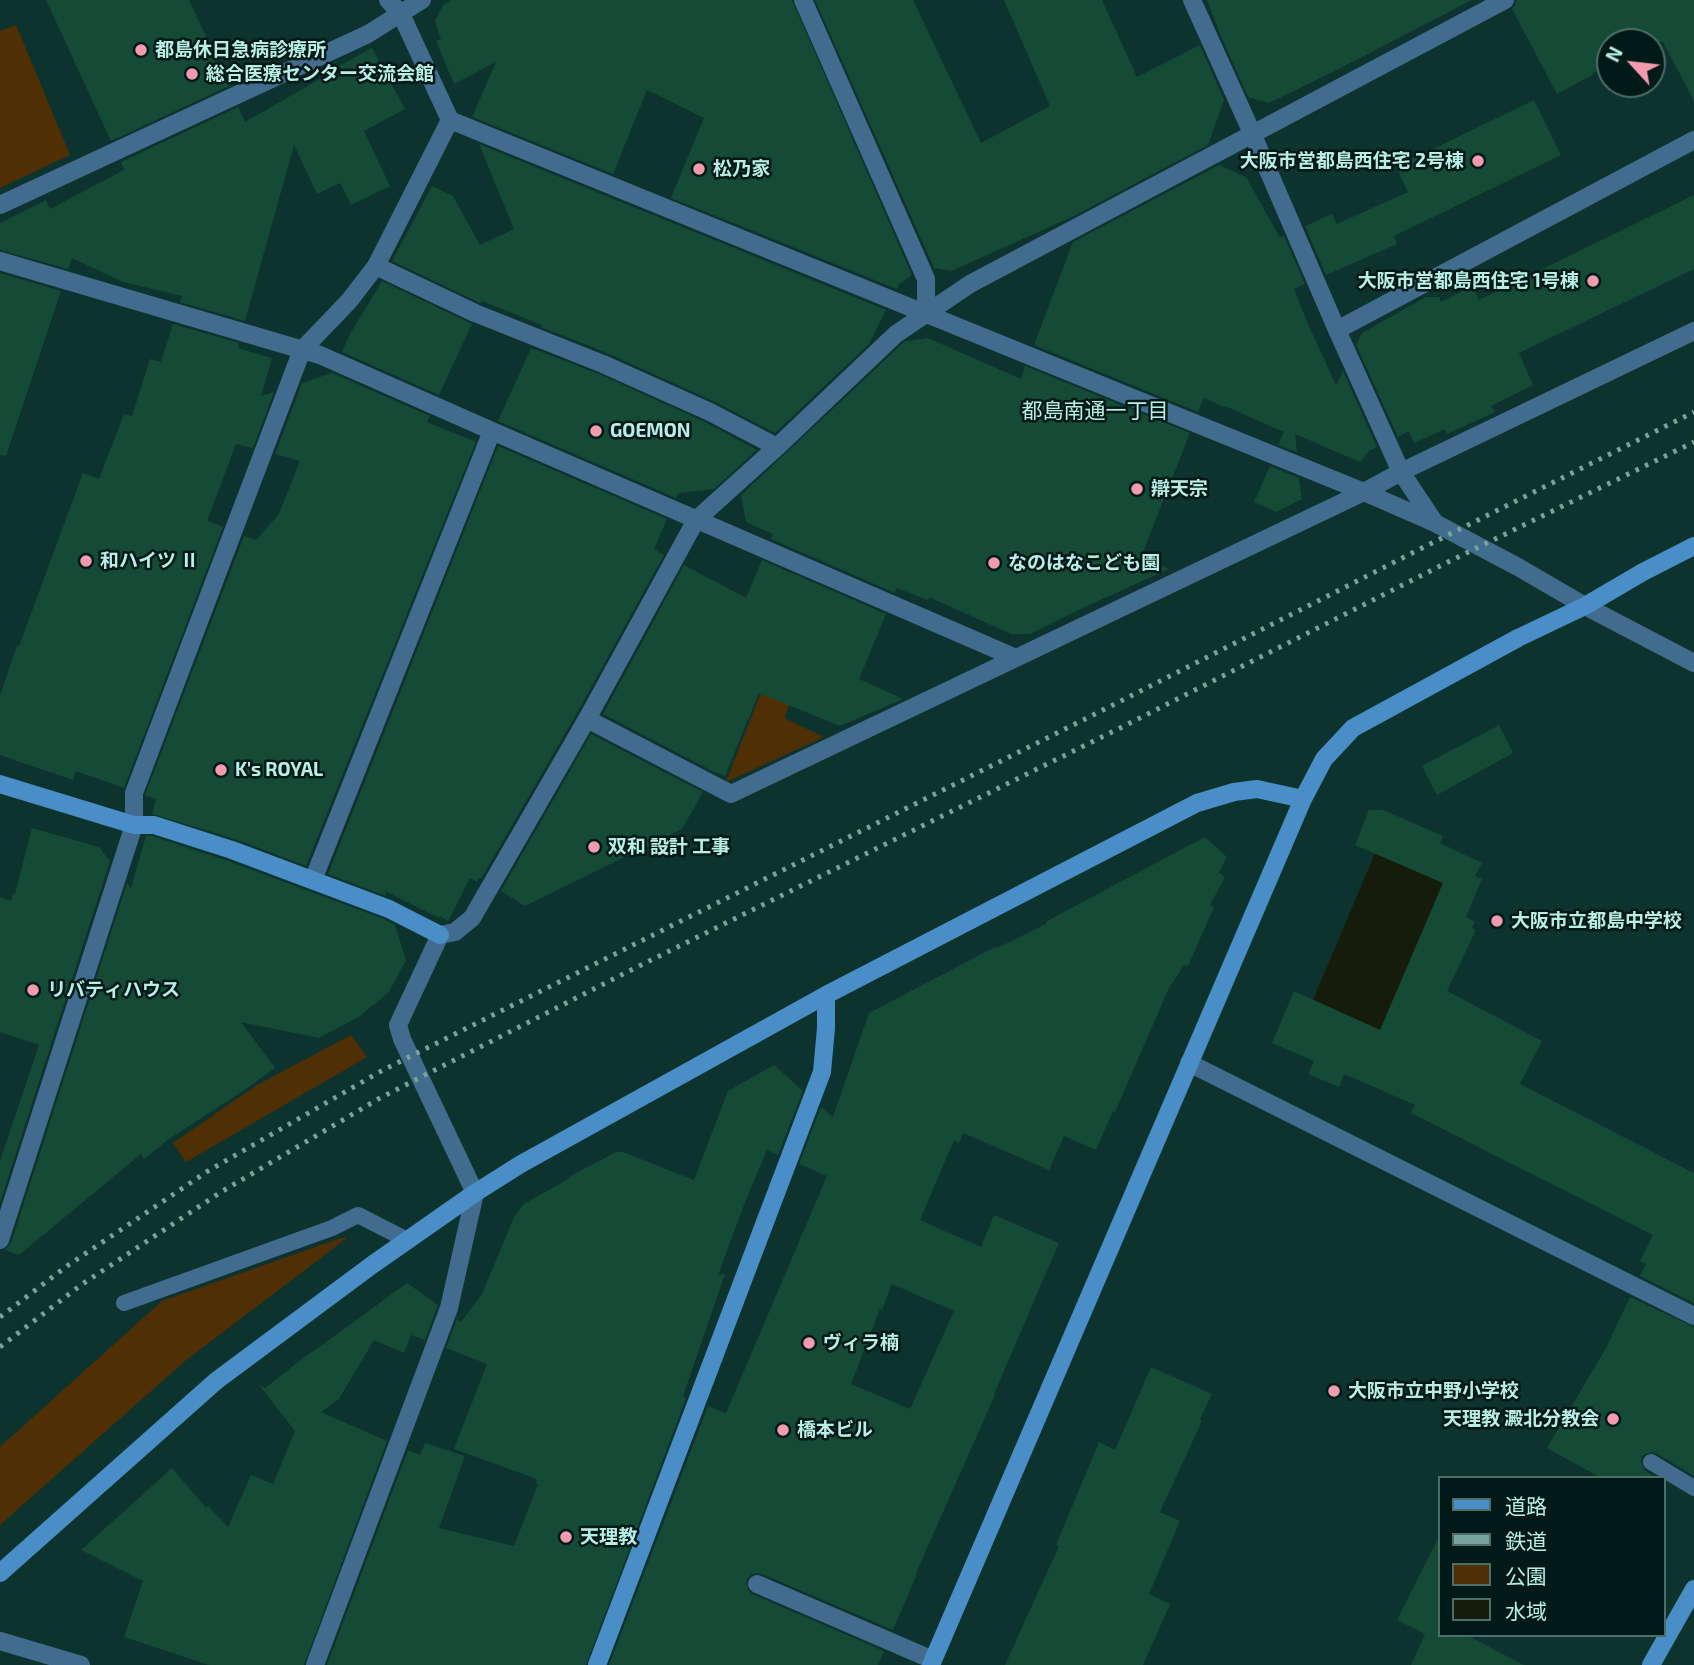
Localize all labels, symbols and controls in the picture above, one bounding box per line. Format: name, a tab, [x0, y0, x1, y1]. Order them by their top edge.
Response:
north arrow	[1596, 28, 1666, 98]
place label: 都島休日急病診療所	[155, 39, 326, 61]
marker: 都島休日急病診療所	[133, 42, 149, 58]
text: N	[1600, 43, 1627, 65]
place label: 総合医療センター交流会館	[206, 63, 434, 85]
marker: 総合医療センター交流会館	[184, 66, 200, 82]
place label: 大阪市営都島西住宅 2号棟	[1240, 150, 1464, 172]
marker: 大阪市営都島西住宅 2号棟	[1470, 153, 1486, 169]
place label: 松乃家	[713, 158, 770, 180]
marker: 松乃家	[691, 161, 707, 177]
place label: 大阪市営都島西住宅 1号棟	[1358, 270, 1579, 292]
marker: 大阪市営都島西住宅 1号棟	[1585, 273, 1601, 289]
district label: 都島南通一丁目	[1022, 398, 1168, 424]
place label: GOEMON	[610, 420, 691, 442]
marker: GOEMON	[588, 423, 604, 439]
place label: 辯天宗	[1151, 478, 1208, 500]
marker: 辯天宗	[1129, 481, 1145, 497]
place label: 和ハイツ Ⅱ	[100, 550, 199, 572]
place label: なのはなこども園	[1008, 552, 1160, 574]
marker: 和ハイツ Ⅱ	[78, 553, 94, 569]
marker: なのはなこども園	[986, 555, 1002, 571]
place label: K's ROYAL	[235, 759, 323, 781]
marker: K's ROYAL	[213, 762, 229, 778]
place label: 双和 設計 工事	[608, 836, 730, 858]
marker: 双和 設計 工事	[586, 839, 602, 855]
place label: 大阪市立都島中学校	[1511, 910, 1682, 932]
marker: 大阪市立都島中学校	[1489, 913, 1505, 929]
place label: リバティハウス	[47, 979, 180, 1001]
marker: リバティハウス	[25, 982, 41, 998]
place label: ヴィラ楠	[823, 1332, 899, 1354]
marker: ヴィラ楠	[801, 1335, 817, 1351]
place label: 大阪市立中野小学校	[1348, 1380, 1519, 1402]
marker: 大阪市立中野小学校	[1326, 1383, 1342, 1399]
place label: 天理教 澱北分教会	[1443, 1408, 1599, 1430]
marker: 天理教 澱北分教会	[1605, 1411, 1621, 1427]
place label: 橋本ビル	[797, 1419, 873, 1441]
marker: 橋本ビル	[775, 1422, 791, 1438]
legend	[1438, 1476, 1666, 1637]
text: 道路	[1505, 1493, 1547, 1518]
place label: 天理教	[580, 1526, 637, 1548]
text: 鉄道	[1505, 1528, 1547, 1553]
marker: 天理教	[558, 1529, 574, 1545]
text: 公園	[1505, 1563, 1547, 1588]
text: 水域	[1505, 1598, 1547, 1623]

